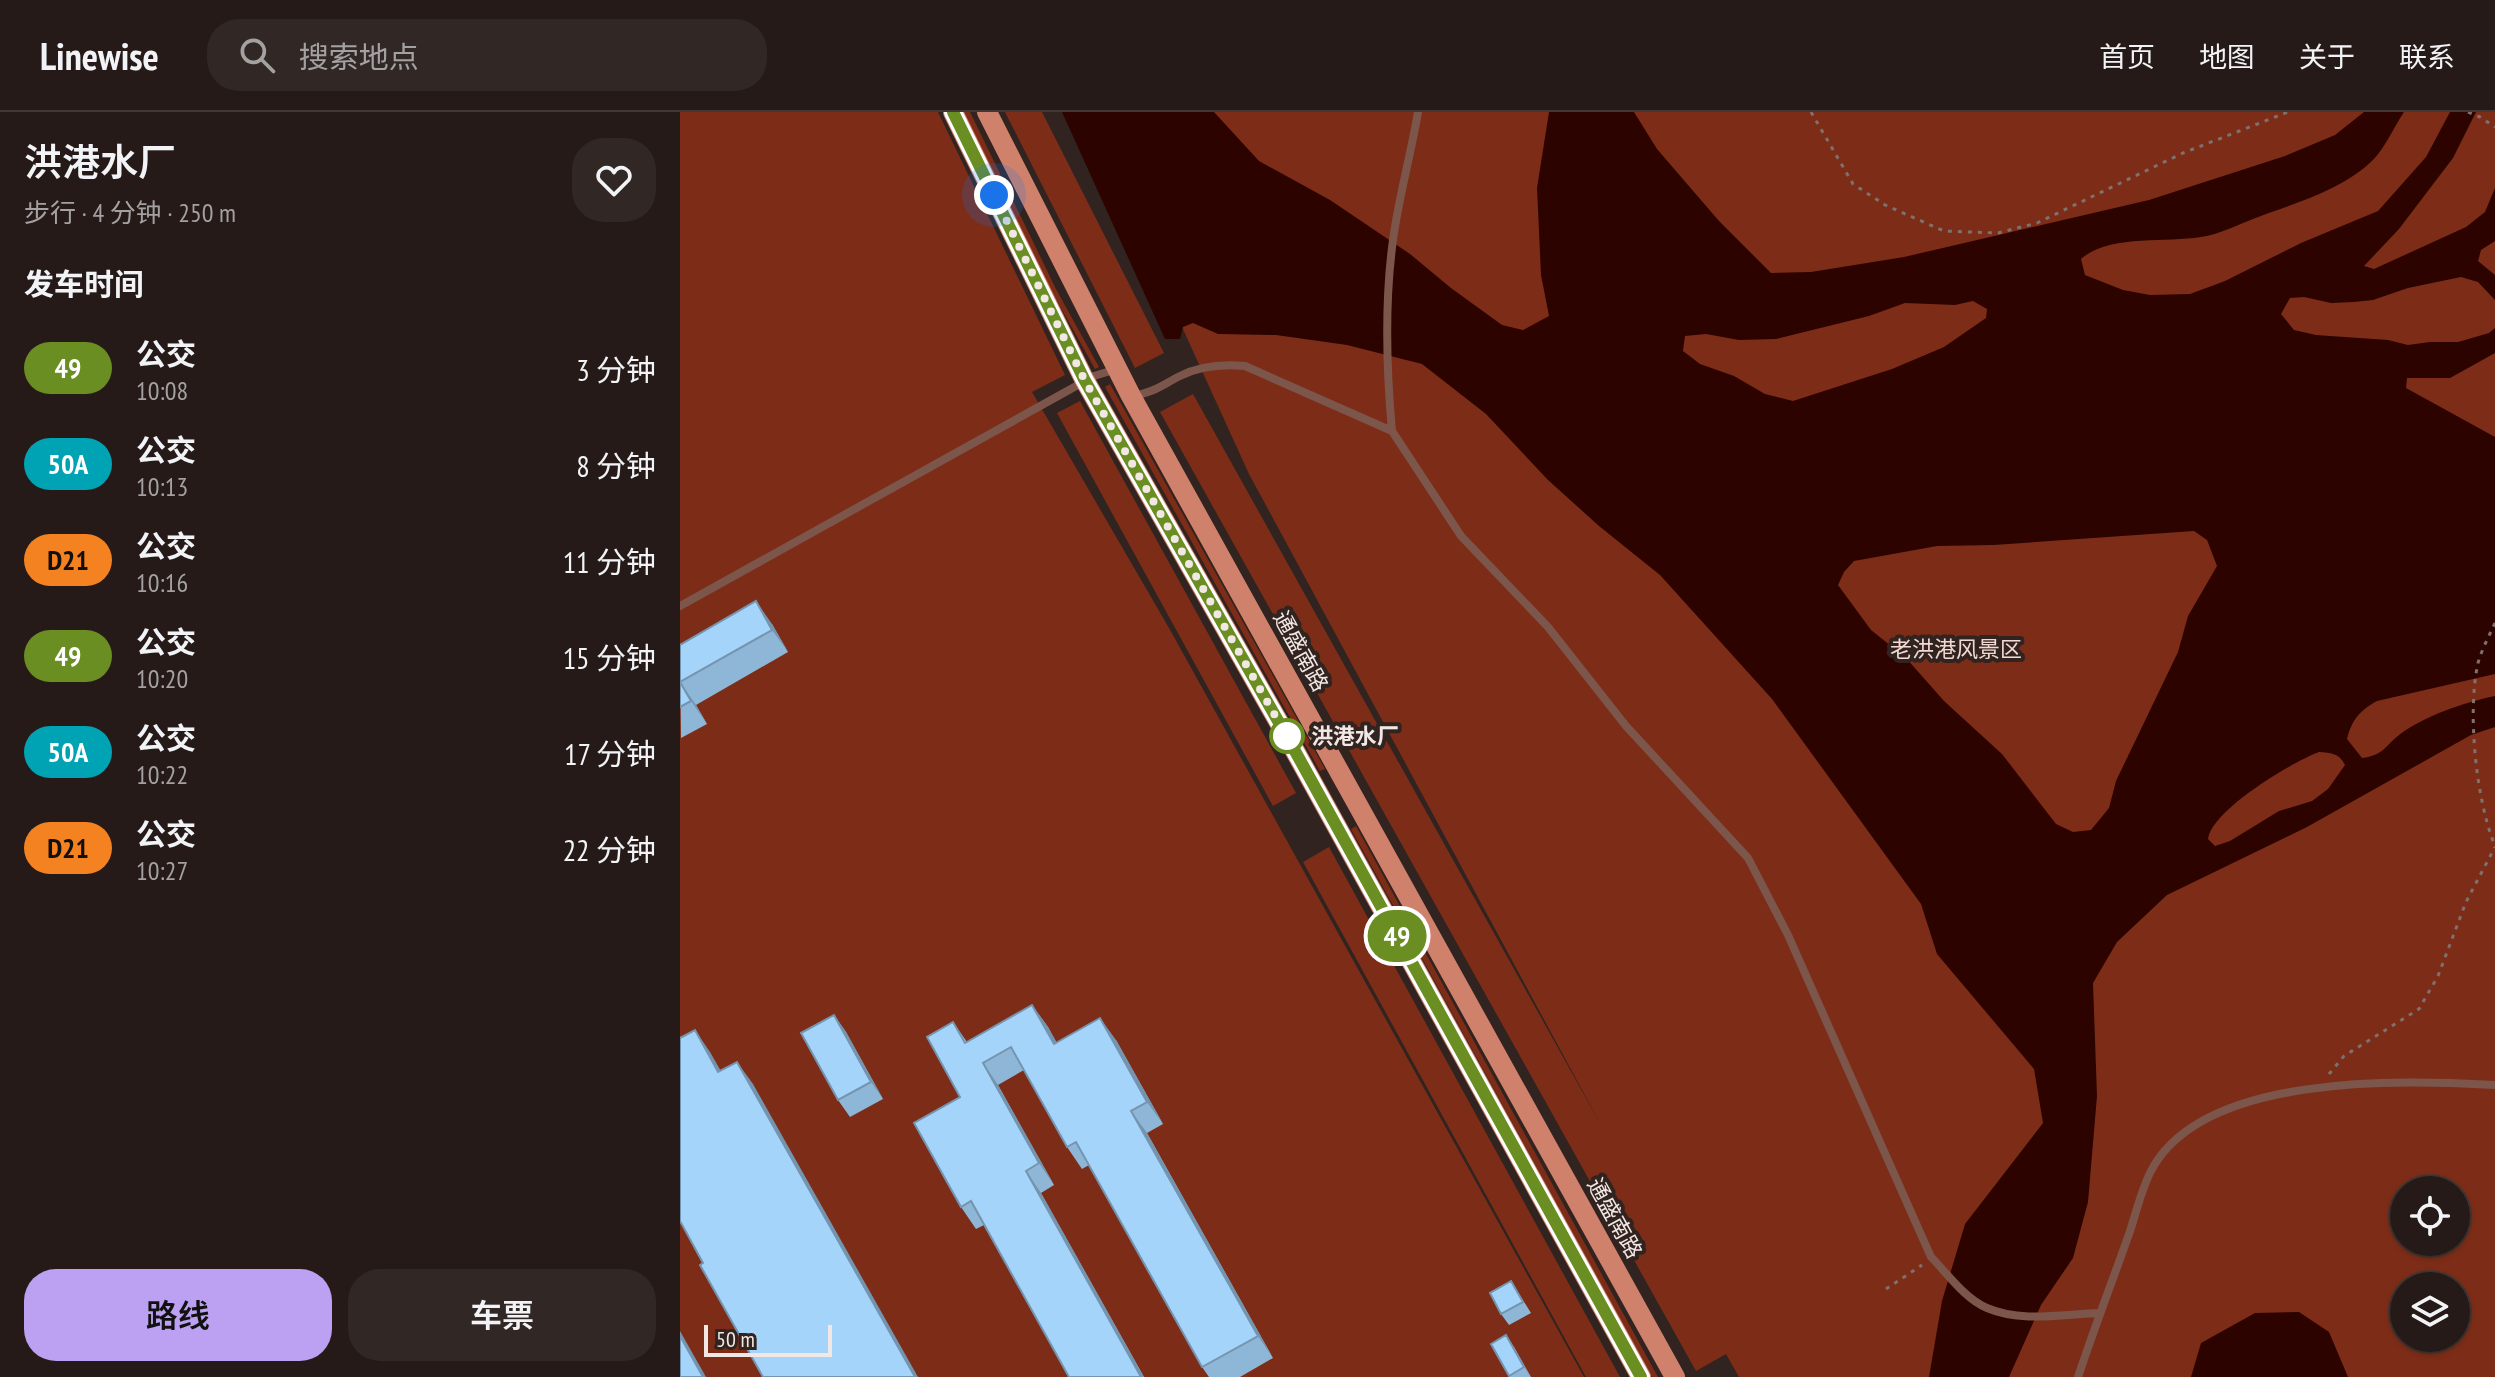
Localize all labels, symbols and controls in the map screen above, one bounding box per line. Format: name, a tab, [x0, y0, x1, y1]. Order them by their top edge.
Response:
search box	[207, 19, 767, 91]
text: Linewise	[40, 31, 159, 80]
icon: search	[235, 33, 279, 77]
text: 搜索地点	[299, 37, 419, 76]
text: 首页	[2099, 38, 2155, 75]
text: 地图	[2199, 38, 2255, 75]
text: 关于	[2299, 38, 2355, 75]
text: 联系	[2399, 38, 2455, 75]
text: 洪港水厂	[24, 137, 176, 186]
button: heart	[572, 138, 656, 222]
your location	[974, 175, 1014, 215]
text: 步行 · 4 分钟 · 250 m	[24, 196, 236, 229]
text: 发车时间	[24, 264, 144, 303]
text: 公交	[136, 334, 196, 373]
text: 49	[55, 349, 81, 386]
text: 3 分钟	[576, 350, 656, 389]
text: 10:08	[136, 374, 188, 407]
text: 公交	[136, 430, 196, 469]
text: 50A	[48, 445, 88, 482]
text: 8 分钟	[576, 446, 656, 485]
text: 10:13	[136, 470, 188, 503]
text: 公交	[136, 526, 196, 565]
text: D21	[47, 541, 89, 578]
text: 11 分钟	[563, 542, 656, 581]
text: 10:16	[136, 566, 188, 599]
street label: 通盛南路	[1267, 606, 1335, 696]
text: 公交	[136, 622, 196, 661]
park label: 老洪港风景区	[1890, 635, 2022, 663]
text: 49	[55, 637, 81, 674]
text: 15 分钟	[563, 638, 656, 677]
text: 10:20	[136, 662, 188, 695]
text: 公交	[136, 718, 196, 757]
marker: 洪港水厂	[1270, 719, 1304, 753]
place label: 洪港水厂	[1311, 722, 1399, 750]
text: 50A	[48, 733, 88, 770]
text: 17 分钟	[564, 734, 656, 773]
text: 10:22	[136, 758, 188, 791]
text: 公交	[136, 814, 196, 853]
text: D21	[47, 829, 89, 866]
text: 22 分钟	[563, 830, 656, 869]
text: 10:27	[136, 854, 188, 887]
line badge: 49	[1361, 910, 1433, 962]
text: 49	[1384, 917, 1410, 954]
street label: 通盛南路	[1581, 1173, 1649, 1263]
map controls	[2390, 1176, 2470, 1352]
button: locate	[2390, 1176, 2470, 1256]
button: 路线	[24, 1269, 332, 1361]
button: 车票	[348, 1269, 656, 1361]
button: layers	[2390, 1272, 2470, 1352]
scale bar	[704, 1321, 832, 1357]
text: 50 m	[716, 1325, 755, 1353]

